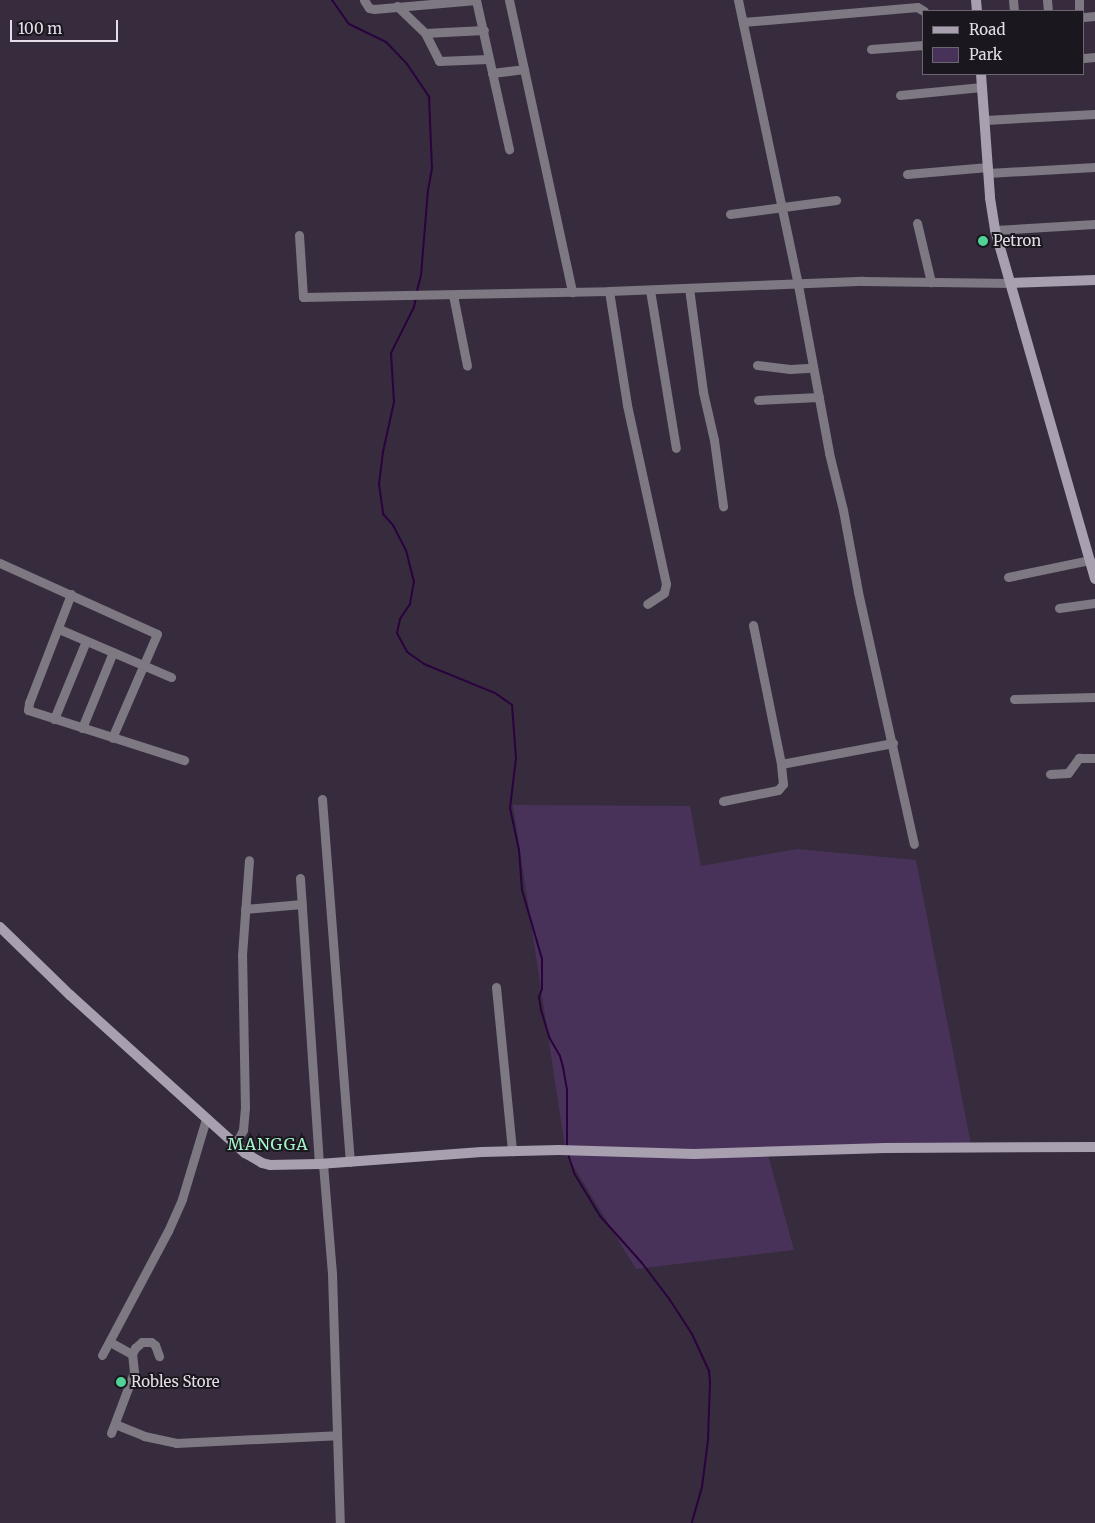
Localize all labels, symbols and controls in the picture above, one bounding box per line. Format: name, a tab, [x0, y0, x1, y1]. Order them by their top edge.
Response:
scale bar	[12, 10, 120, 42]
legend	[922, 10, 1085, 75]
text: 100 m	[18, 19, 62, 38]
text: Road	[969, 20, 1005, 39]
text: Park	[969, 45, 1002, 64]
place label: Petron	[993, 232, 1041, 250]
marker: Petron	[977, 235, 989, 247]
district label: MANGGA	[227, 1134, 309, 1154]
place label: Robles Store	[131, 1373, 220, 1391]
marker: Robles Store	[115, 1376, 127, 1388]

